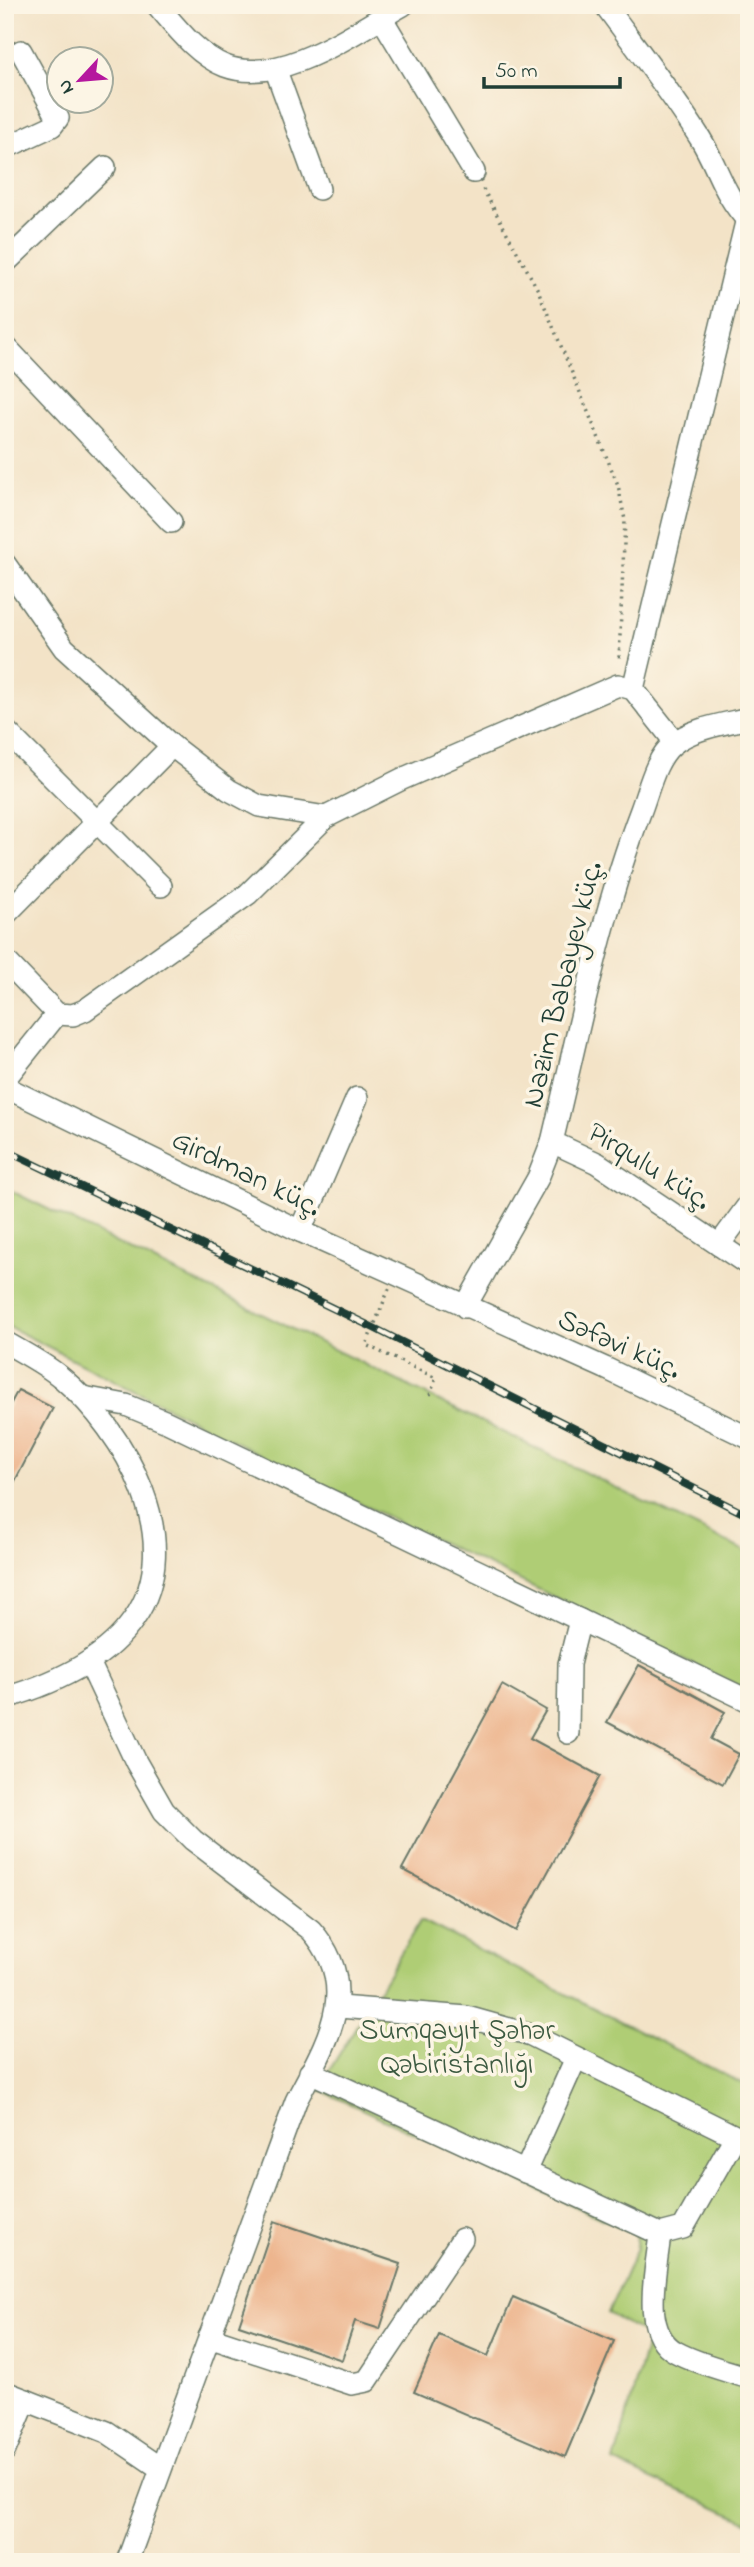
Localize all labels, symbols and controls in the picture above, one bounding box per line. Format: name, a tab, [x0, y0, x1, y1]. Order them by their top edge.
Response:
north arrow	[46, 46, 116, 116]
scale bar	[484, 46, 621, 90]
text: 50 m	[495, 57, 538, 87]
text: N	[52, 75, 82, 98]
street label: Nazim Babayev küç.	[512, 857, 616, 1113]
street label: Pirqulu küç.	[578, 1112, 719, 1223]
street label: Girdman küç.	[163, 1119, 328, 1230]
street label: Səfəvi küç.	[550, 1299, 688, 1393]
park label: Sumqayıt Şəhər Qəbiristanlığı	[359, 2010, 555, 2088]

